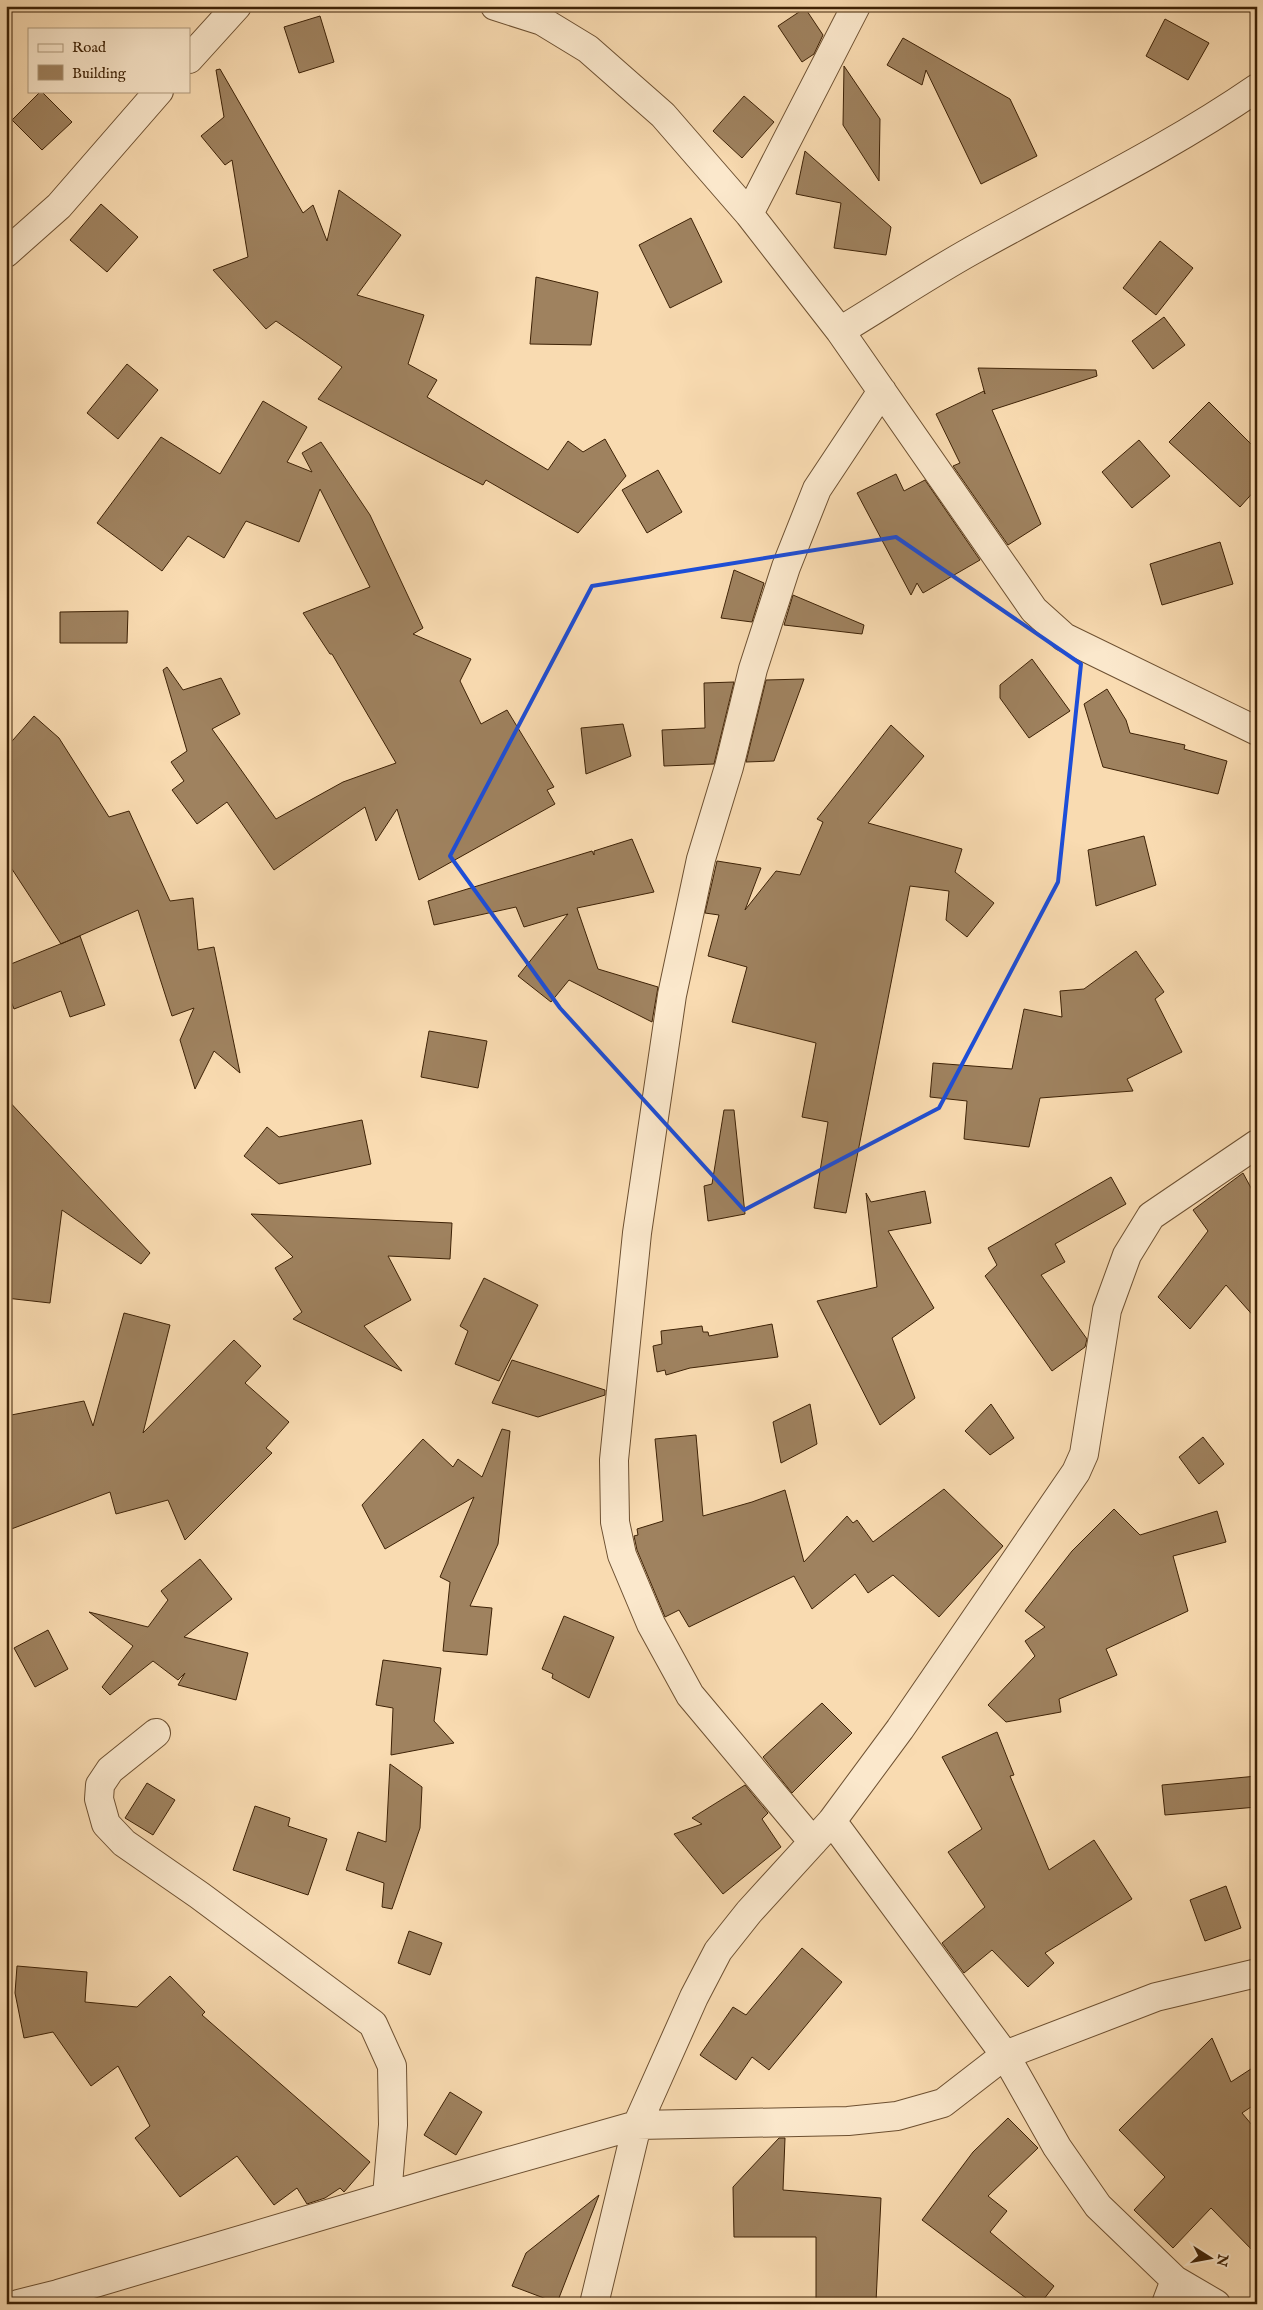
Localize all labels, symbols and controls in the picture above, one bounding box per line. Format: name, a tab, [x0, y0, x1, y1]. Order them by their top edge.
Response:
legend	[28, 28, 190, 92]
text: Road	[72, 38, 107, 57]
text: Building	[72, 64, 127, 83]
north arrow	[1186, 2232, 1236, 2282]
text: N	[1212, 2252, 1232, 2268]

